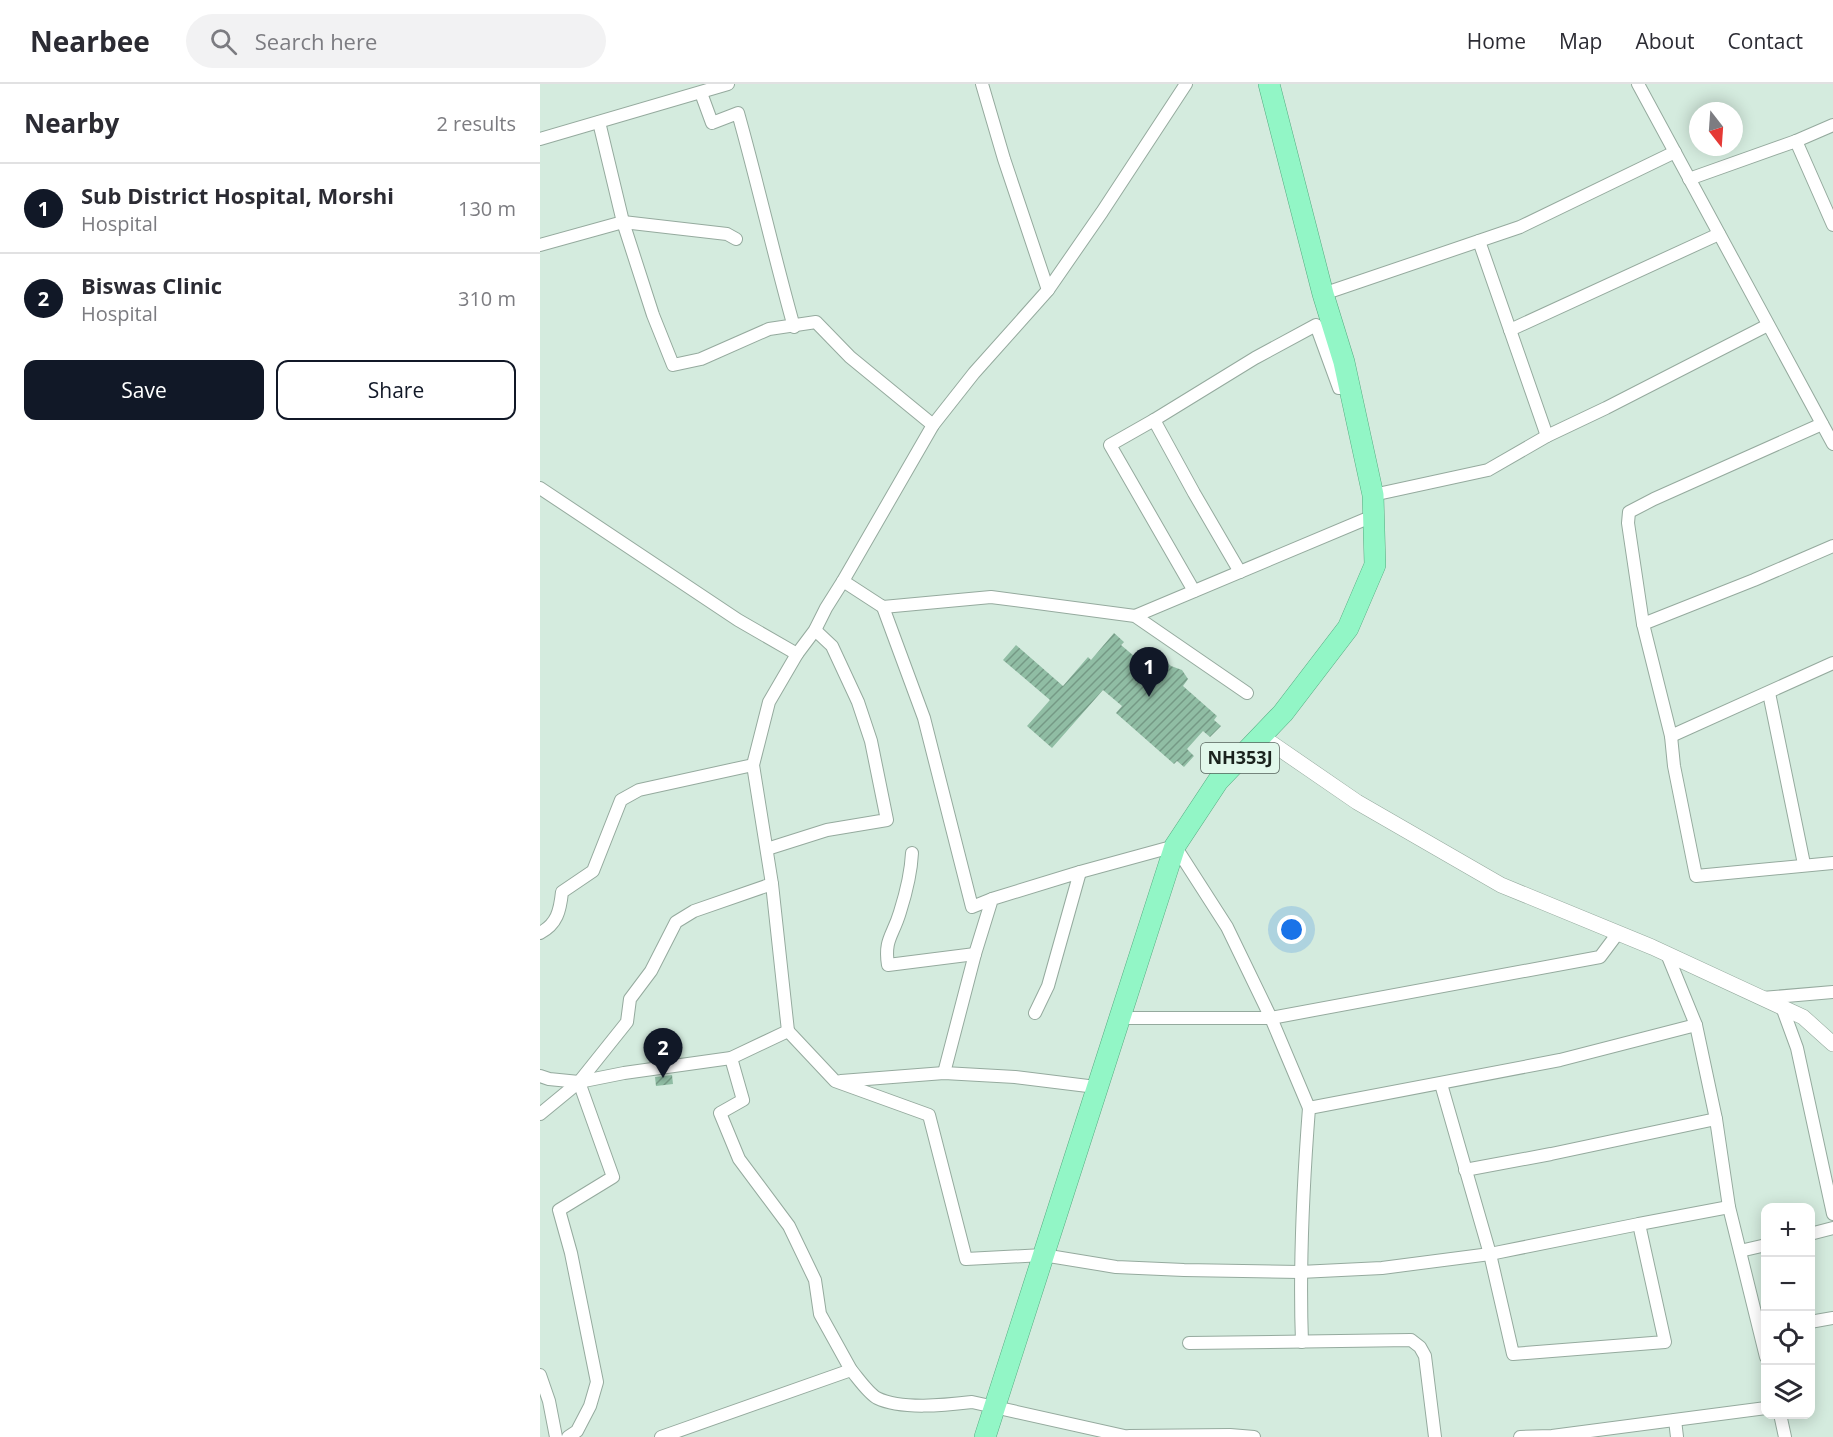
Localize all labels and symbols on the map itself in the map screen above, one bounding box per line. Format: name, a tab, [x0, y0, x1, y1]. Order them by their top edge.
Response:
north arrow	[1689, 102, 1743, 156]
pin: 1	[1130, 648, 1168, 697]
road number: NH353J	[1201, 743, 1279, 773]
your location	[1277, 915, 1306, 944]
pin: 2	[644, 1028, 682, 1078]

